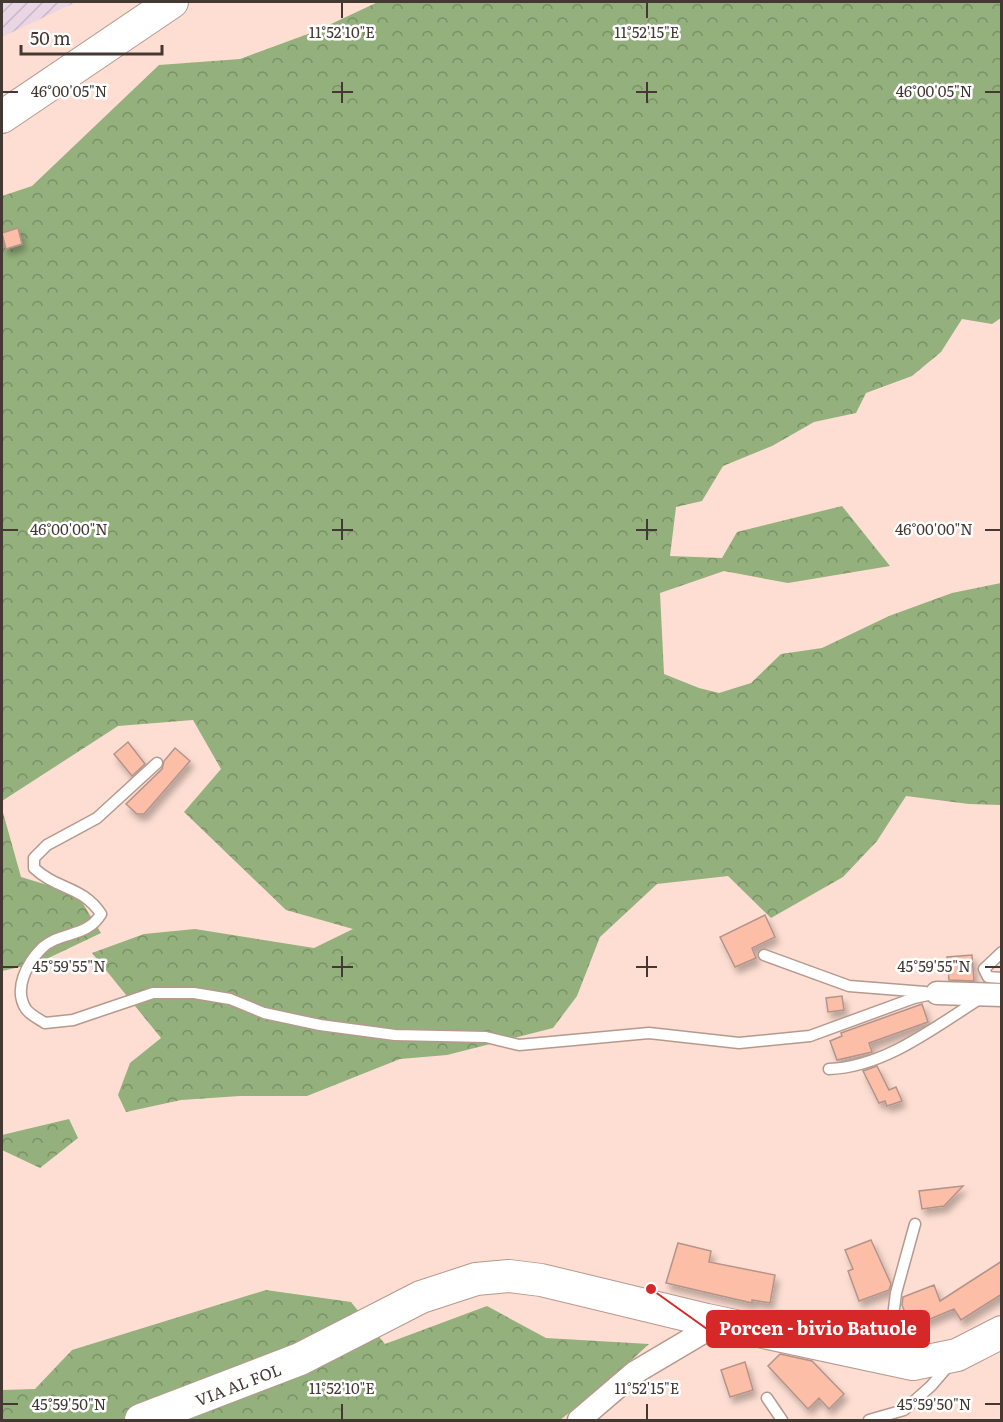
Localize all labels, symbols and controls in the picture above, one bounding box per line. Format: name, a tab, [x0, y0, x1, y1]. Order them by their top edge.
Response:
scale bar	[21, 18, 162, 56]
text: 11°52'10"E	[309, 20, 375, 43]
text: 11°52'15"E	[615, 20, 679, 43]
text: 50 m	[30, 24, 71, 51]
text: 46°00'05"N	[31, 79, 107, 102]
text: 46°00'05"N	[896, 79, 972, 102]
text: 46°00'00"N	[30, 517, 108, 540]
text: 46°00'00"N	[895, 517, 973, 540]
text: 45°59'55"N	[32, 954, 106, 977]
text: 45°59'55"N	[897, 954, 971, 977]
callout: Porcen - bivio Batuole	[707, 1311, 929, 1347]
text: Porcen - bivio Batuole	[719, 1314, 917, 1341]
street label: VIA AL FOL	[191, 1357, 285, 1411]
text: 11°52'10"E	[309, 1376, 375, 1399]
text: 11°52'15"E	[615, 1376, 679, 1399]
text: 45°59'50"N	[32, 1392, 106, 1415]
text: 45°59'50"N	[897, 1392, 971, 1415]

